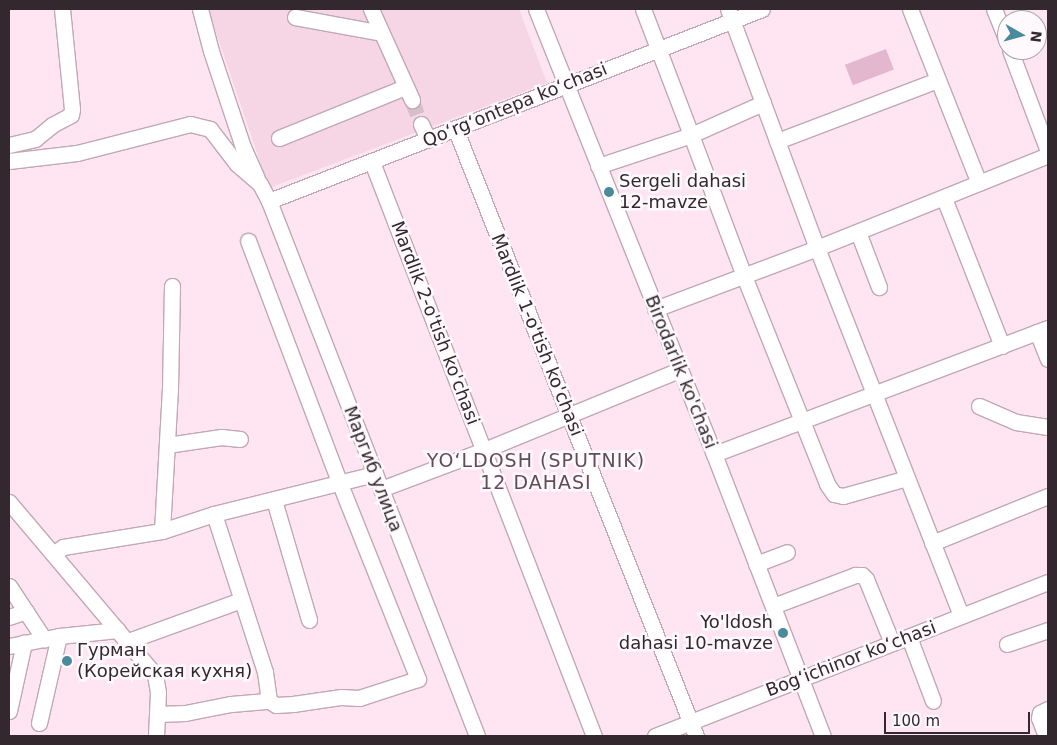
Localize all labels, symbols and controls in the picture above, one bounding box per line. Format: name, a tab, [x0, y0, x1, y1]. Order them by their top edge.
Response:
north arrow	[997, 10, 1047, 60]
text: N	[1027, 30, 1045, 43]
street label: Qoʻrgʻontepa koʻchasi	[420, 58, 610, 152]
place label: Sergeli dahasi 12-mavze	[619, 171, 746, 213]
marker: Sergeli dahasi 12-mavze	[603, 186, 615, 198]
street label: Mardlik 2-o'tish ko'chasi	[386, 218, 484, 428]
street label: Mardlik 1-o'tish ko'chasi	[486, 231, 588, 439]
street label: Birodarlik ko'chasi	[640, 292, 722, 452]
street label: Маргиб улица	[339, 403, 407, 535]
district label: YO‘LDOSH (SPUTNIK) 12 DAHASI	[425, 450, 647, 494]
place label: Yo'ldosh dahasi 10-mavze	[619, 612, 773, 654]
street label: Bogʻichinor koʻchasi	[763, 617, 939, 701]
marker: Yo'ldosh dahasi 10-mavze	[777, 627, 789, 639]
place label: Гурман (Корейская кухня)	[77, 640, 252, 682]
marker: Гурман (Корейская кухня)	[61, 655, 73, 667]
scale bar	[887, 702, 1033, 734]
text: 100 m	[892, 712, 940, 730]

